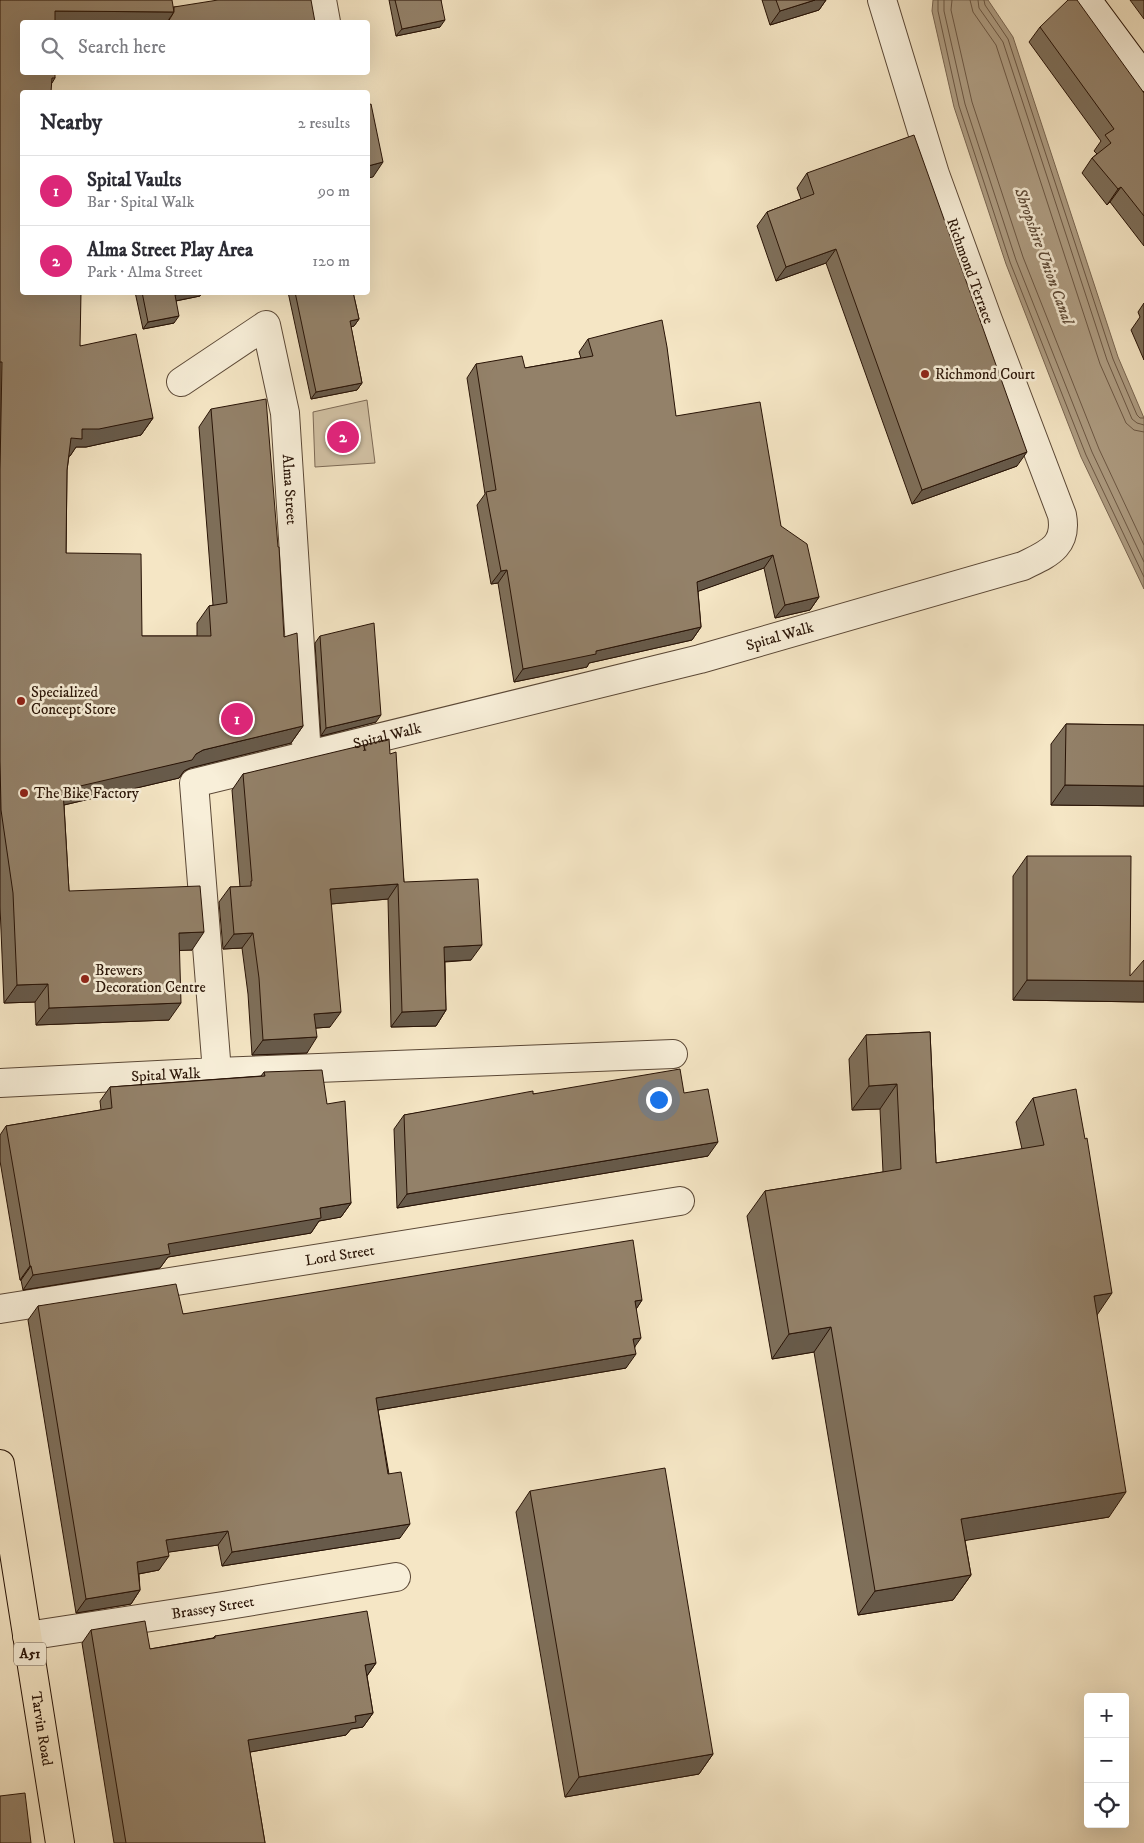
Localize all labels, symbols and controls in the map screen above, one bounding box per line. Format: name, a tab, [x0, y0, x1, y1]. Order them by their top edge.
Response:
search box	[20, 20, 370, 75]
icon: search	[38, 34, 66, 62]
text: Search here	[78, 36, 166, 59]
text: Nearby	[40, 110, 102, 136]
text: 2 results	[298, 113, 350, 133]
text: Spital Vaults	[87, 169, 181, 192]
text: 1	[53, 181, 59, 201]
text: 90 m	[318, 181, 350, 201]
water label: Shropshire Union Canal	[1010, 184, 1079, 329]
text: Bar · Spital Walk	[87, 192, 194, 212]
street label: Richmond Terrace	[942, 215, 998, 327]
text: Alma Street Play Area	[87, 239, 253, 262]
text: 2	[52, 251, 60, 271]
text: 120 m	[312, 251, 350, 271]
text: Park · Alma Street	[87, 262, 203, 282]
place label: Richmond Court	[935, 365, 1035, 384]
marker: Richmond Court	[919, 368, 931, 380]
pin: 2	[327, 418, 359, 456]
street label: Alma Street	[278, 454, 302, 525]
street label: Spital Walk	[744, 617, 816, 655]
place label: Specialized Concept Store	[31, 683, 116, 719]
marker: Specialized Concept Store	[15, 695, 27, 707]
pin: 1	[221, 700, 253, 738]
street label: Spital Walk	[351, 718, 424, 753]
place label: The Bike Factory	[34, 784, 140, 803]
marker: The Bike Factory	[18, 787, 30, 799]
place label: Brewers Decoration Centre	[95, 961, 206, 997]
marker: Brewers Decoration Centre	[79, 973, 91, 985]
street label: Spital Walk	[131, 1063, 201, 1086]
your location	[646, 1087, 672, 1113]
street label: Lord Street	[304, 1240, 376, 1270]
street label: Brassey Street	[170, 1591, 256, 1623]
road number: A51	[14, 1642, 46, 1666]
street label: Tarvin Road	[27, 1690, 57, 1768]
map controls	[1084, 1693, 1129, 1828]
button: +	[1084, 1693, 1129, 1738]
button: −	[1084, 1738, 1129, 1783]
button: locate	[1084, 1783, 1129, 1828]

